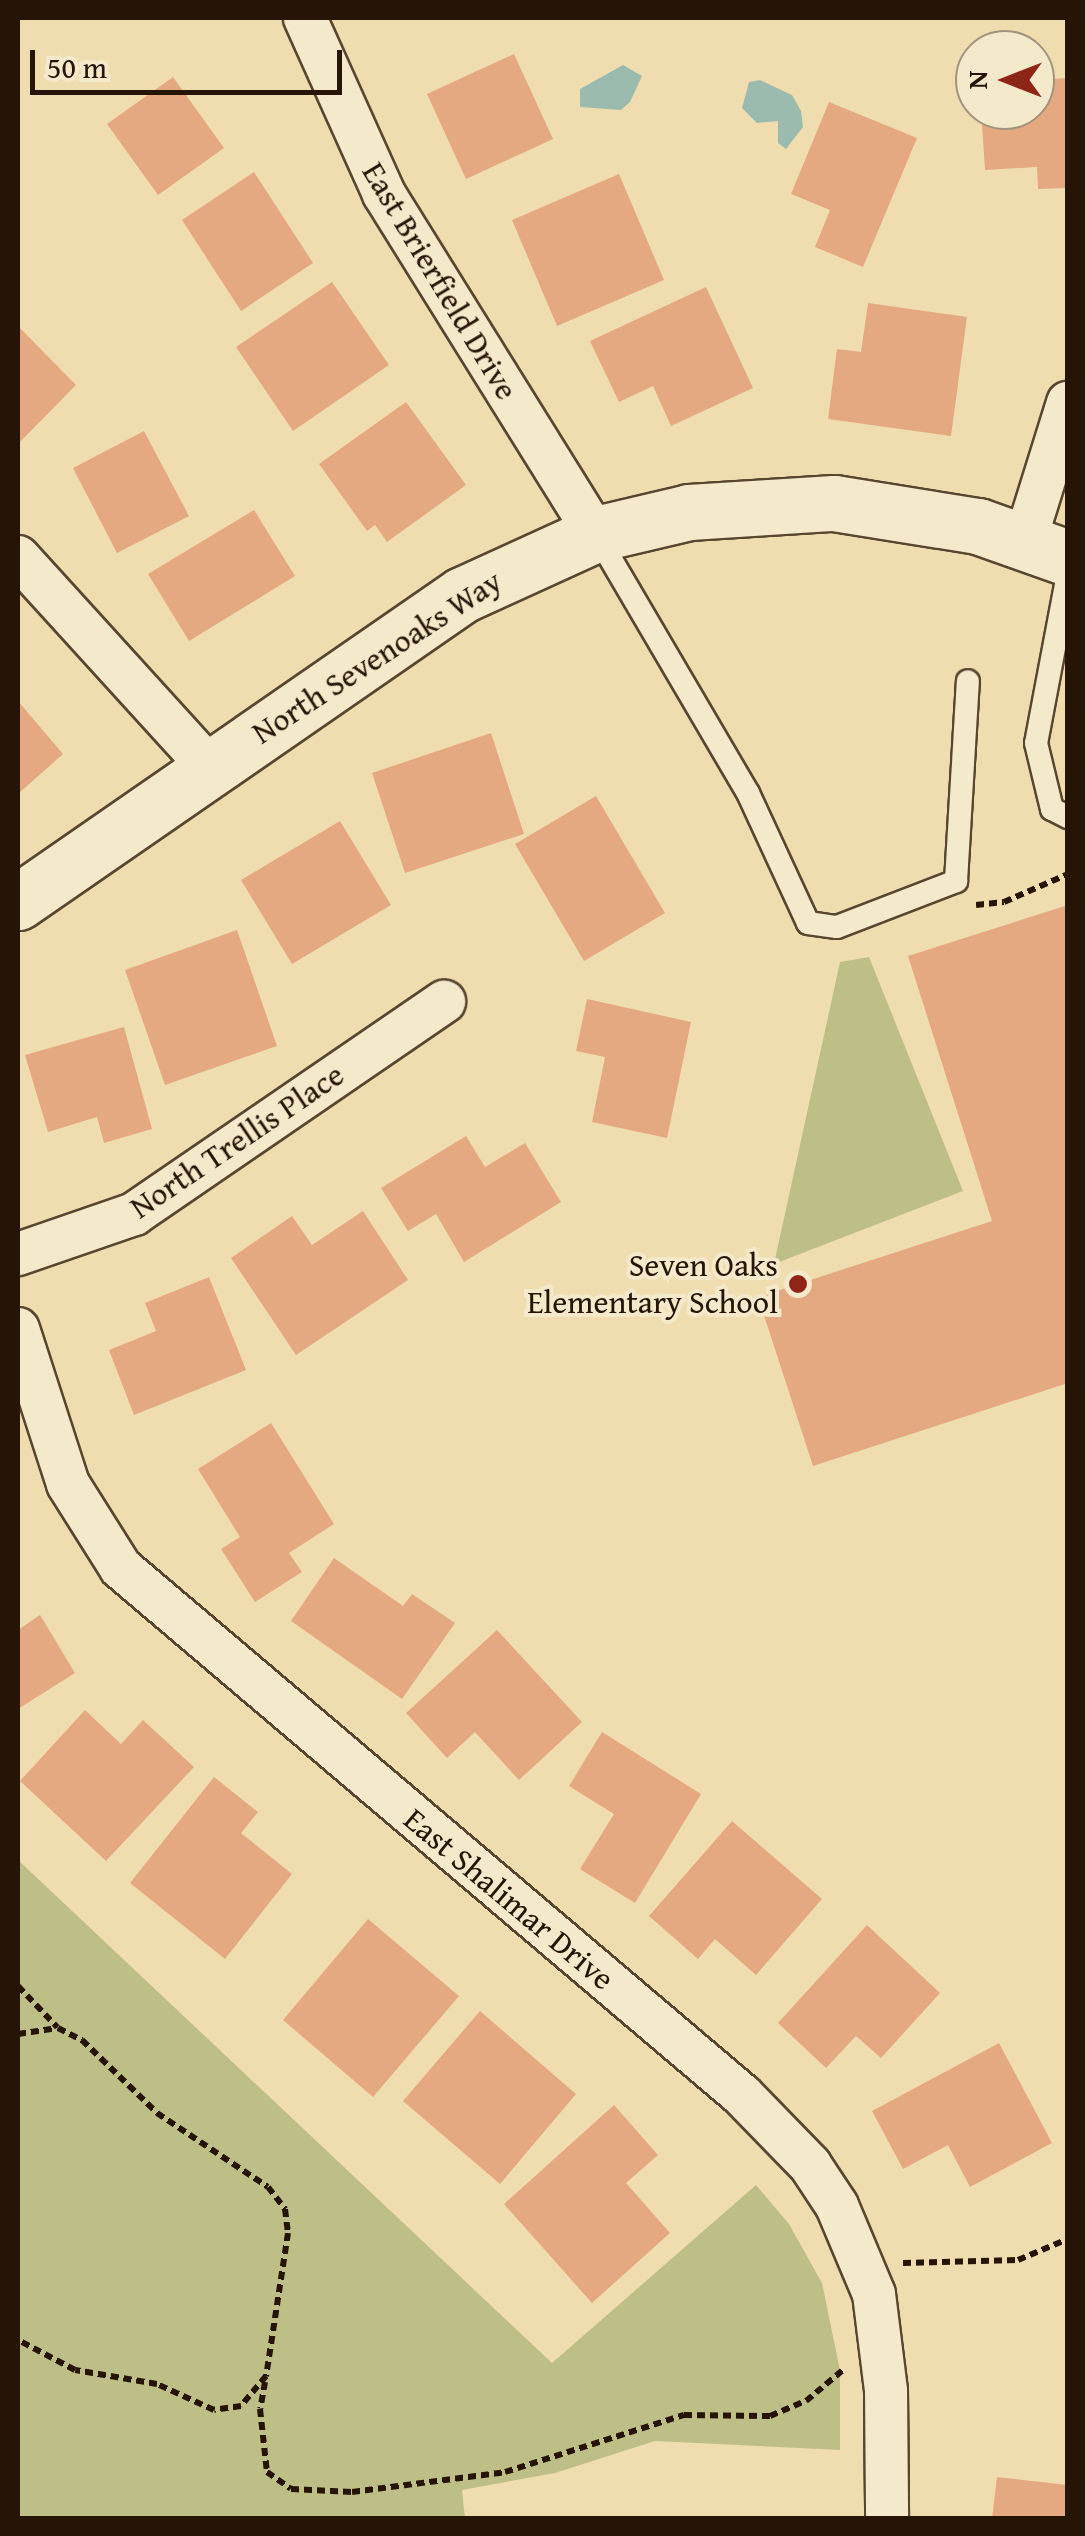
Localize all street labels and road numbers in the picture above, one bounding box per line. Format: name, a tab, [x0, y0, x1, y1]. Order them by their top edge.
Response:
street label: East Brierfield Drive	[354, 155, 526, 407]
street label: North Sevenoaks Way	[245, 562, 509, 752]
street label: North Trellis Place	[123, 1055, 351, 1227]
street label: East Shalimar Drive	[396, 1800, 622, 1998]

